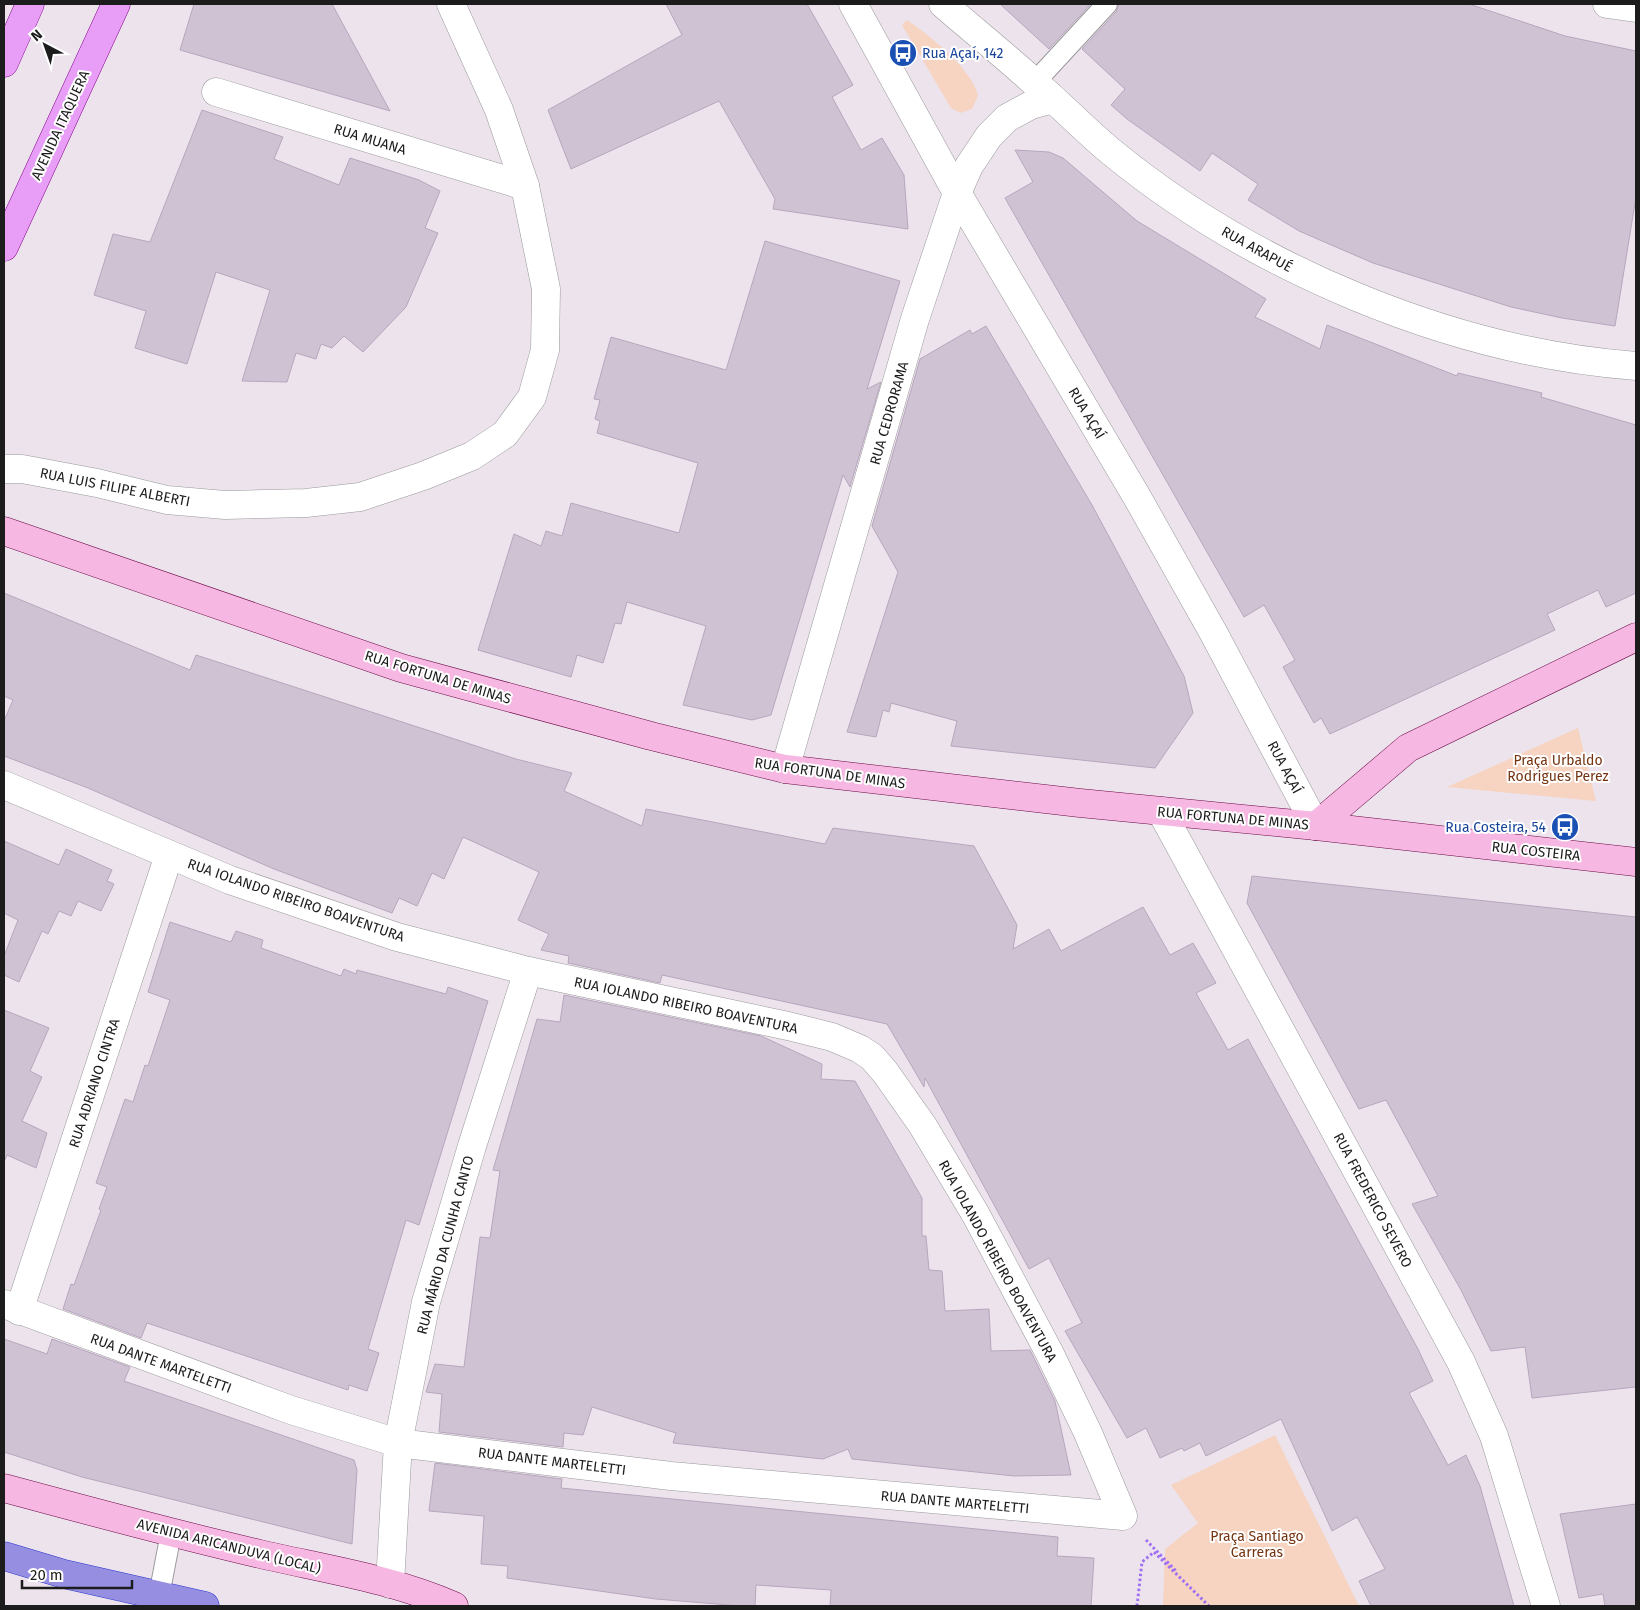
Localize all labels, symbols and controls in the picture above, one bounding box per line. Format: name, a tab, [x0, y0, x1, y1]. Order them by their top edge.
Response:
north arrow	[20, 20, 70, 70]
text: N	[28, 26, 46, 45]
bus stop icon: Rua Açaí, 142	[888, 38, 918, 68]
place label: Rua Açaí, 142	[922, 45, 1003, 62]
street label: AVENIDA ITAQUERA	[28, 68, 93, 183]
street label: RUA MUANA	[332, 120, 408, 159]
street label: RUA ARAPUÉ	[1218, 222, 1296, 276]
street label: RUA CEDRORAMA	[867, 359, 912, 467]
street label: RUA AÇAÍ	[1065, 384, 1109, 442]
street label: RUA LUIS FILIPE ALBERTI	[38, 465, 191, 510]
street label: RUA FORTUNA DE MINAS	[363, 647, 513, 708]
street label: RUA AÇAÍ	[1264, 738, 1306, 796]
park label: Praça Urbaldo Rodrigues Perez	[1507, 752, 1609, 785]
street label: RUA FORTUNA DE MINAS	[753, 755, 907, 793]
street label: RUA FORTUNA DE MINAS	[1157, 803, 1310, 834]
bus stop icon: Rua Costeira, 54	[1550, 812, 1580, 842]
place label: Rua Costeira, 54	[1445, 819, 1547, 836]
street label: RUA COSTEIRA	[1491, 838, 1581, 865]
street label: RUA IOLANDO RIBEIRO BOAVENTURA	[185, 855, 406, 946]
street label: RUA IOLANDO RIBEIRO BOAVENTURA	[573, 973, 799, 1038]
street label: RUA ADRIANO CINTRA	[66, 1016, 123, 1150]
street label: RUA FREDERICO SEVERO	[1330, 1130, 1415, 1271]
street label: RUA MÁRIO DA CUNHA CANTO	[412, 1154, 478, 1336]
street label: RUA IOLANDO RIBEIRO BOAVENTURA	[935, 1157, 1060, 1365]
street label: RUA DANTE MARTELETTI	[88, 1330, 234, 1397]
street label: RUA DANTE MARTELETTI	[477, 1444, 627, 1479]
street label: RUA DANTE MARTELETTI	[880, 1488, 1030, 1517]
street label: AVENIDA ARICANDUVA (LOCAL)	[135, 1515, 323, 1578]
park label: Praça Santiago Carreras	[1210, 1528, 1304, 1561]
scale bar	[22, 1558, 132, 1590]
text: 20 m	[30, 1566, 63, 1584]

